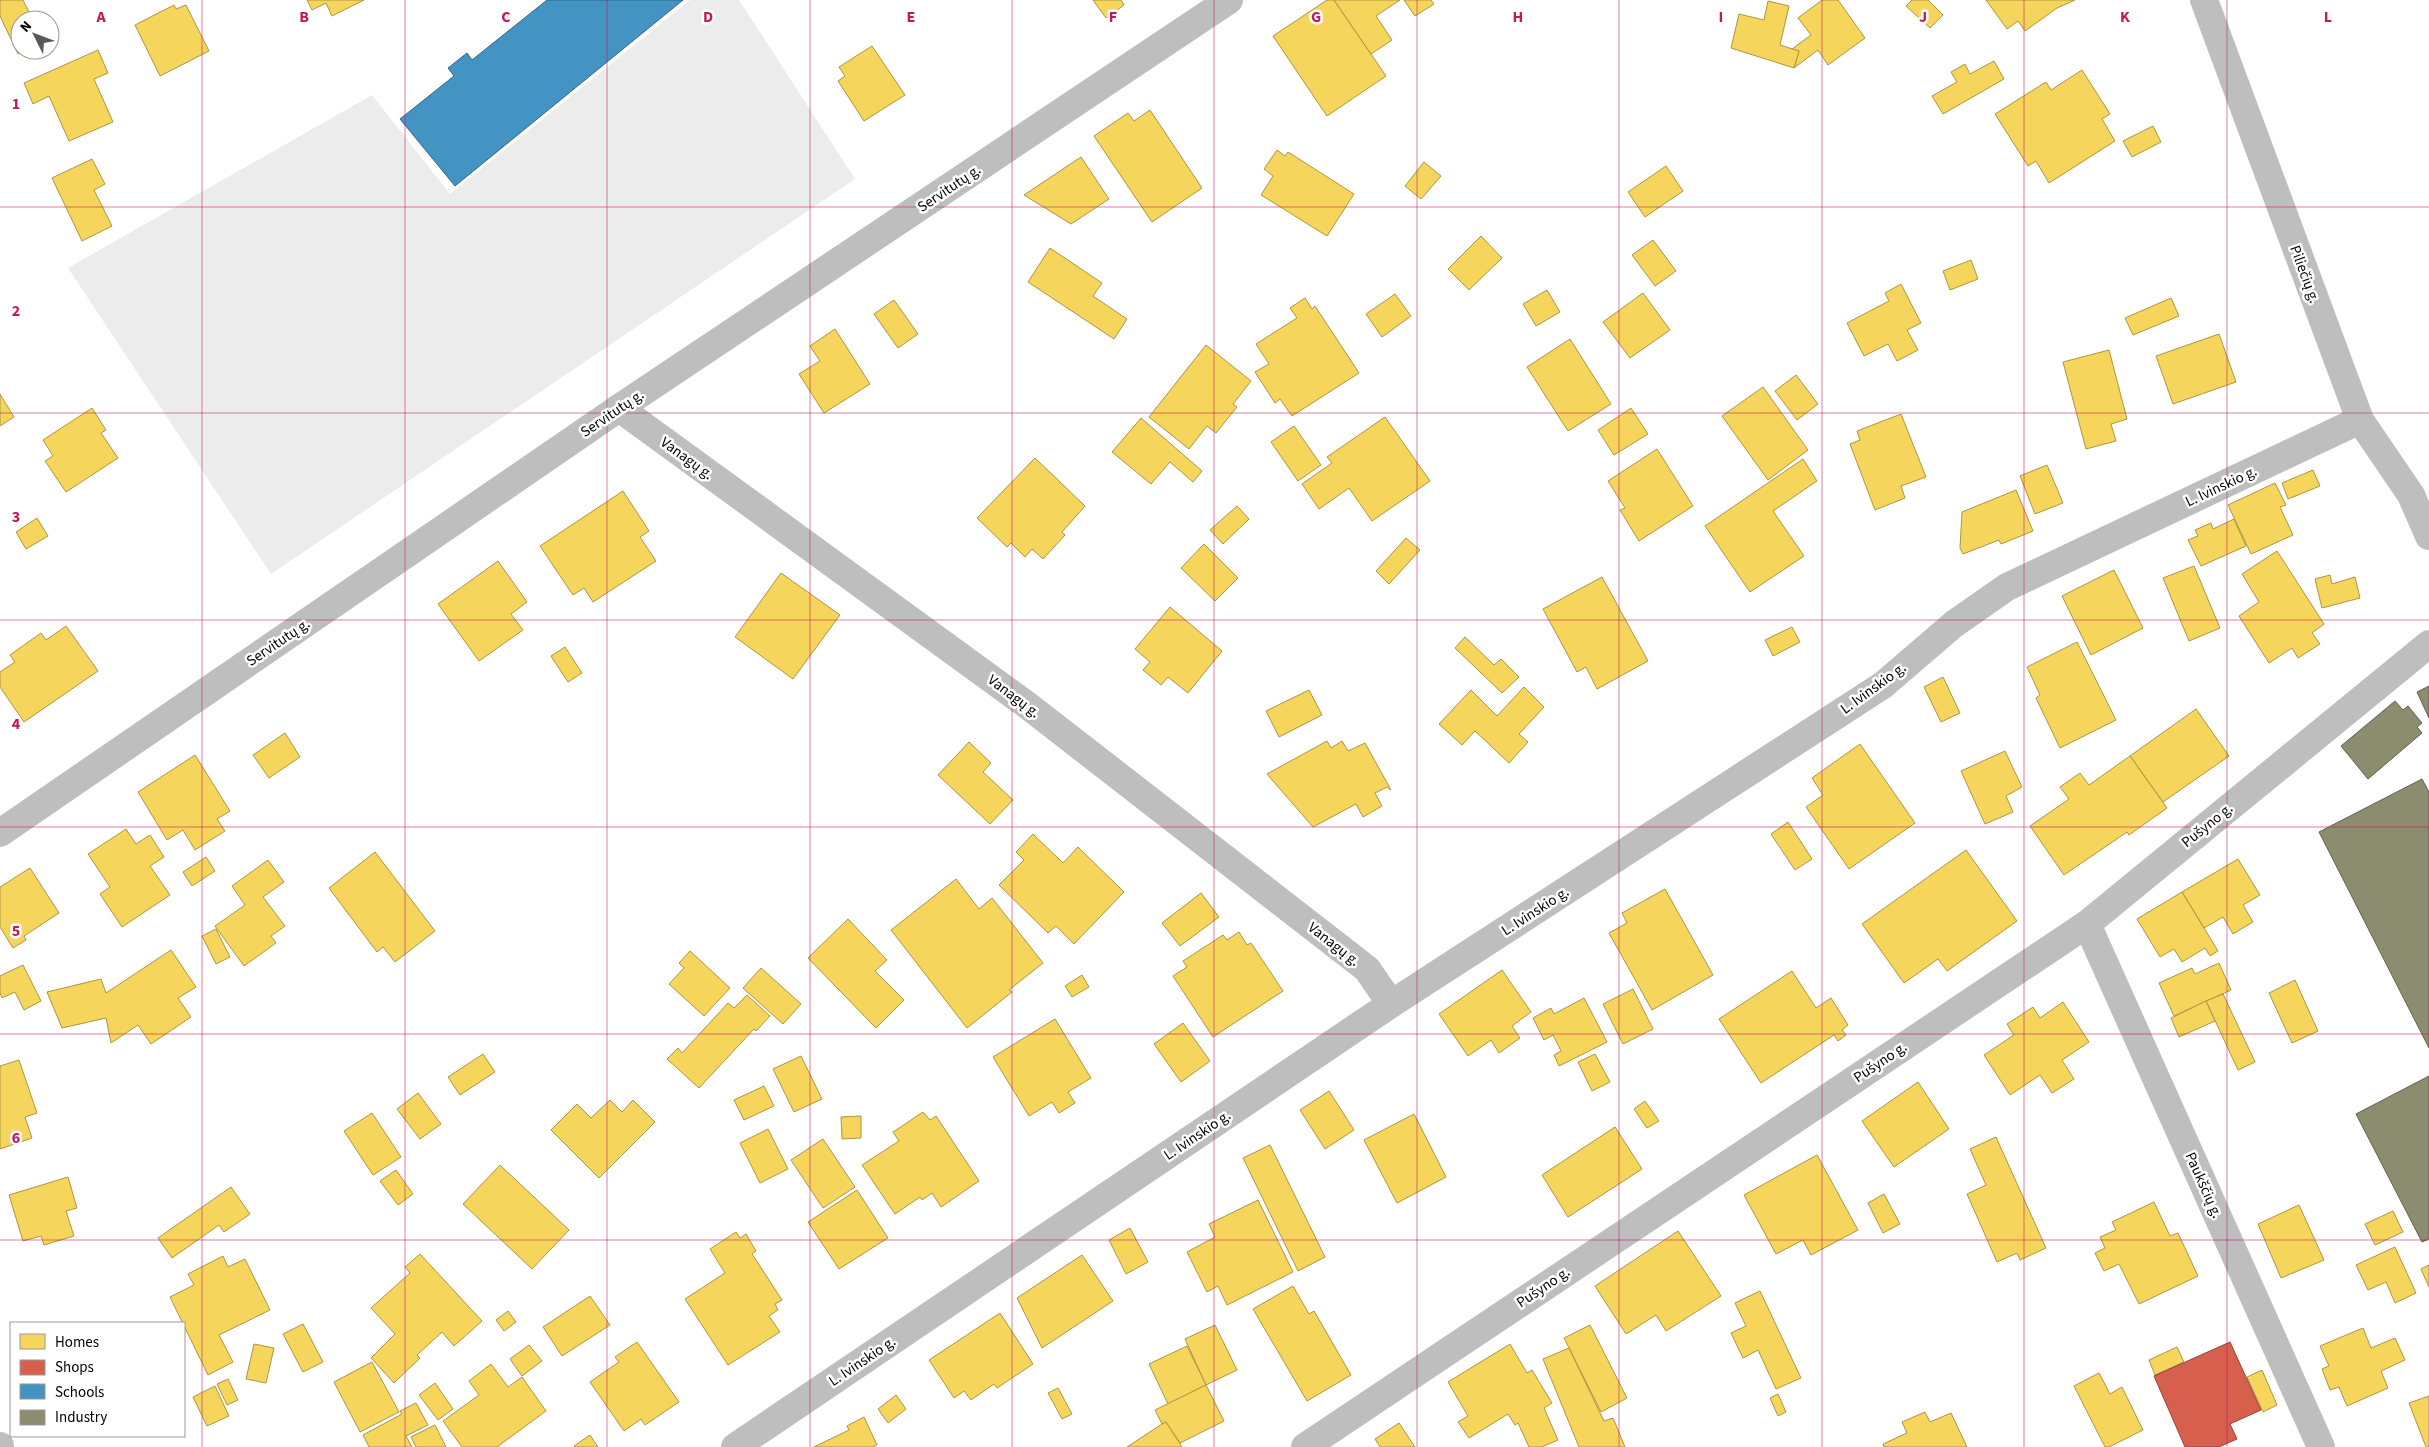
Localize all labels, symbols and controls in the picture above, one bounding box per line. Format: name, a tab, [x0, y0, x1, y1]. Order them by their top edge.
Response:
text: A	[95, 6, 106, 28]
text: B	[299, 6, 309, 28]
text: C	[501, 6, 511, 28]
text: D	[703, 6, 713, 28]
text: E	[907, 6, 915, 28]
text: F	[1109, 6, 1117, 28]
text: G	[1311, 6, 1321, 28]
text: H	[1513, 6, 1523, 28]
text: I	[1719, 6, 1723, 28]
text: J	[1919, 6, 1927, 28]
text: K	[2120, 6, 2130, 28]
text: L	[2324, 6, 2332, 28]
north arrow	[10, 10, 60, 60]
text: N	[16, 17, 37, 37]
text: 1	[12, 93, 20, 115]
street label: Servitutų g.	[913, 159, 985, 217]
street label: Piliečių g.	[2284, 242, 2325, 306]
text: 2	[12, 300, 20, 322]
street label: Servitutų g.	[576, 384, 648, 442]
street label: Vanagų g.	[656, 432, 717, 485]
street label: L. Ivinskio g.	[2182, 461, 2260, 512]
text: 3	[12, 506, 20, 528]
street label: Servitutų g.	[242, 613, 314, 671]
street label: L. Ivinskio g.	[1836, 657, 1910, 719]
street label: Vanagų g.	[983, 670, 1044, 723]
text: 4	[12, 713, 21, 735]
street label: Pušyno g.	[2177, 798, 2237, 853]
street label: L. Ivinskio g.	[1497, 882, 1573, 941]
street label: Vanagų g.	[1303, 917, 1364, 971]
text: 5	[12, 920, 20, 942]
street label: Pušyno g.	[1849, 1037, 1911, 1088]
street label: L. Ivinskio g.	[1160, 1105, 1235, 1166]
text: 6	[12, 1127, 20, 1149]
street label: Paukščių g.	[2180, 1149, 2227, 1222]
street label: Pušyno g.	[1512, 1262, 1574, 1313]
legend	[10, 1322, 185, 1437]
street label: L. Ivinskio g.	[825, 1331, 900, 1392]
text: Homes	[55, 1332, 99, 1353]
text: Shops	[55, 1357, 94, 1378]
text: Schools	[55, 1382, 104, 1403]
text: Industry	[55, 1407, 107, 1428]

